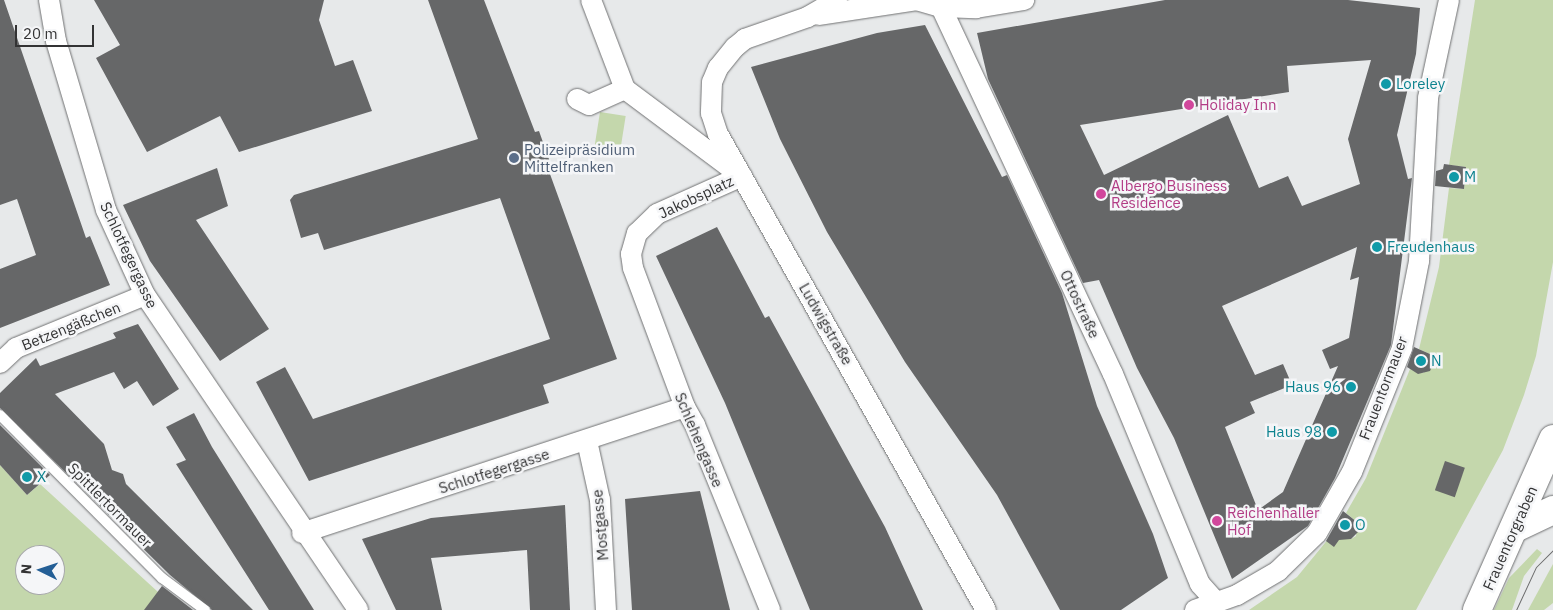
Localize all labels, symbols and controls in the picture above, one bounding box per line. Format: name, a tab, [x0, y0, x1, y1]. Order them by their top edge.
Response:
scale bar	[18, 15, 96, 47]
text: 20 m	[23, 24, 58, 43]
place label: Loreley	[1396, 75, 1445, 93]
marker: Loreley	[1380, 78, 1392, 90]
place label: Holiday Inn	[1199, 96, 1277, 114]
marker: Holiday Inn	[1183, 99, 1195, 111]
place label: Polizeipräsidium Mittelfranken	[524, 140, 635, 175]
marker: Polizeipräsidium Mittelfranken	[508, 152, 520, 164]
place label: M	[1464, 168, 1476, 186]
marker: M	[1448, 171, 1460, 183]
street label: Jakobsplatz	[656, 172, 736, 222]
place label: Albergo Business Residence	[1111, 176, 1227, 211]
marker: Albergo Business Residence	[1095, 188, 1107, 200]
street label: Schlotfegergasse	[96, 199, 162, 311]
place label: Freudenhaus	[1387, 238, 1475, 256]
marker: Freudenhaus	[1371, 241, 1383, 253]
street label: Ottostraße	[1056, 267, 1104, 341]
street label: Ludwigstraße	[795, 280, 857, 368]
street label: Betzengäßchen	[19, 298, 123, 354]
street label: Frauentormauer	[1355, 334, 1411, 442]
place label: N	[1431, 352, 1442, 370]
marker: N	[1415, 355, 1427, 367]
place label: Haus 96	[1285, 378, 1341, 396]
marker: Haus 96	[1345, 381, 1357, 393]
street label: Schlehengasse	[671, 390, 727, 490]
place label: Haus 98	[1266, 423, 1322, 441]
marker: Haus 98	[1326, 426, 1338, 438]
street label: Schlotfegergasse	[436, 445, 552, 497]
street label: Spittlertormauer	[64, 459, 156, 551]
place label: X	[37, 468, 46, 486]
marker: X	[21, 471, 33, 483]
street label: Frauentorgraben	[1479, 483, 1541, 593]
street label: Mostgasse	[588, 489, 612, 561]
place label: Reichenhaller Hof	[1227, 503, 1320, 538]
marker: Reichenhaller Hof	[1211, 515, 1223, 527]
place label: O	[1355, 516, 1366, 534]
marker: O	[1339, 519, 1351, 531]
north arrow	[15, 545, 65, 595]
text: N	[17, 563, 35, 575]

